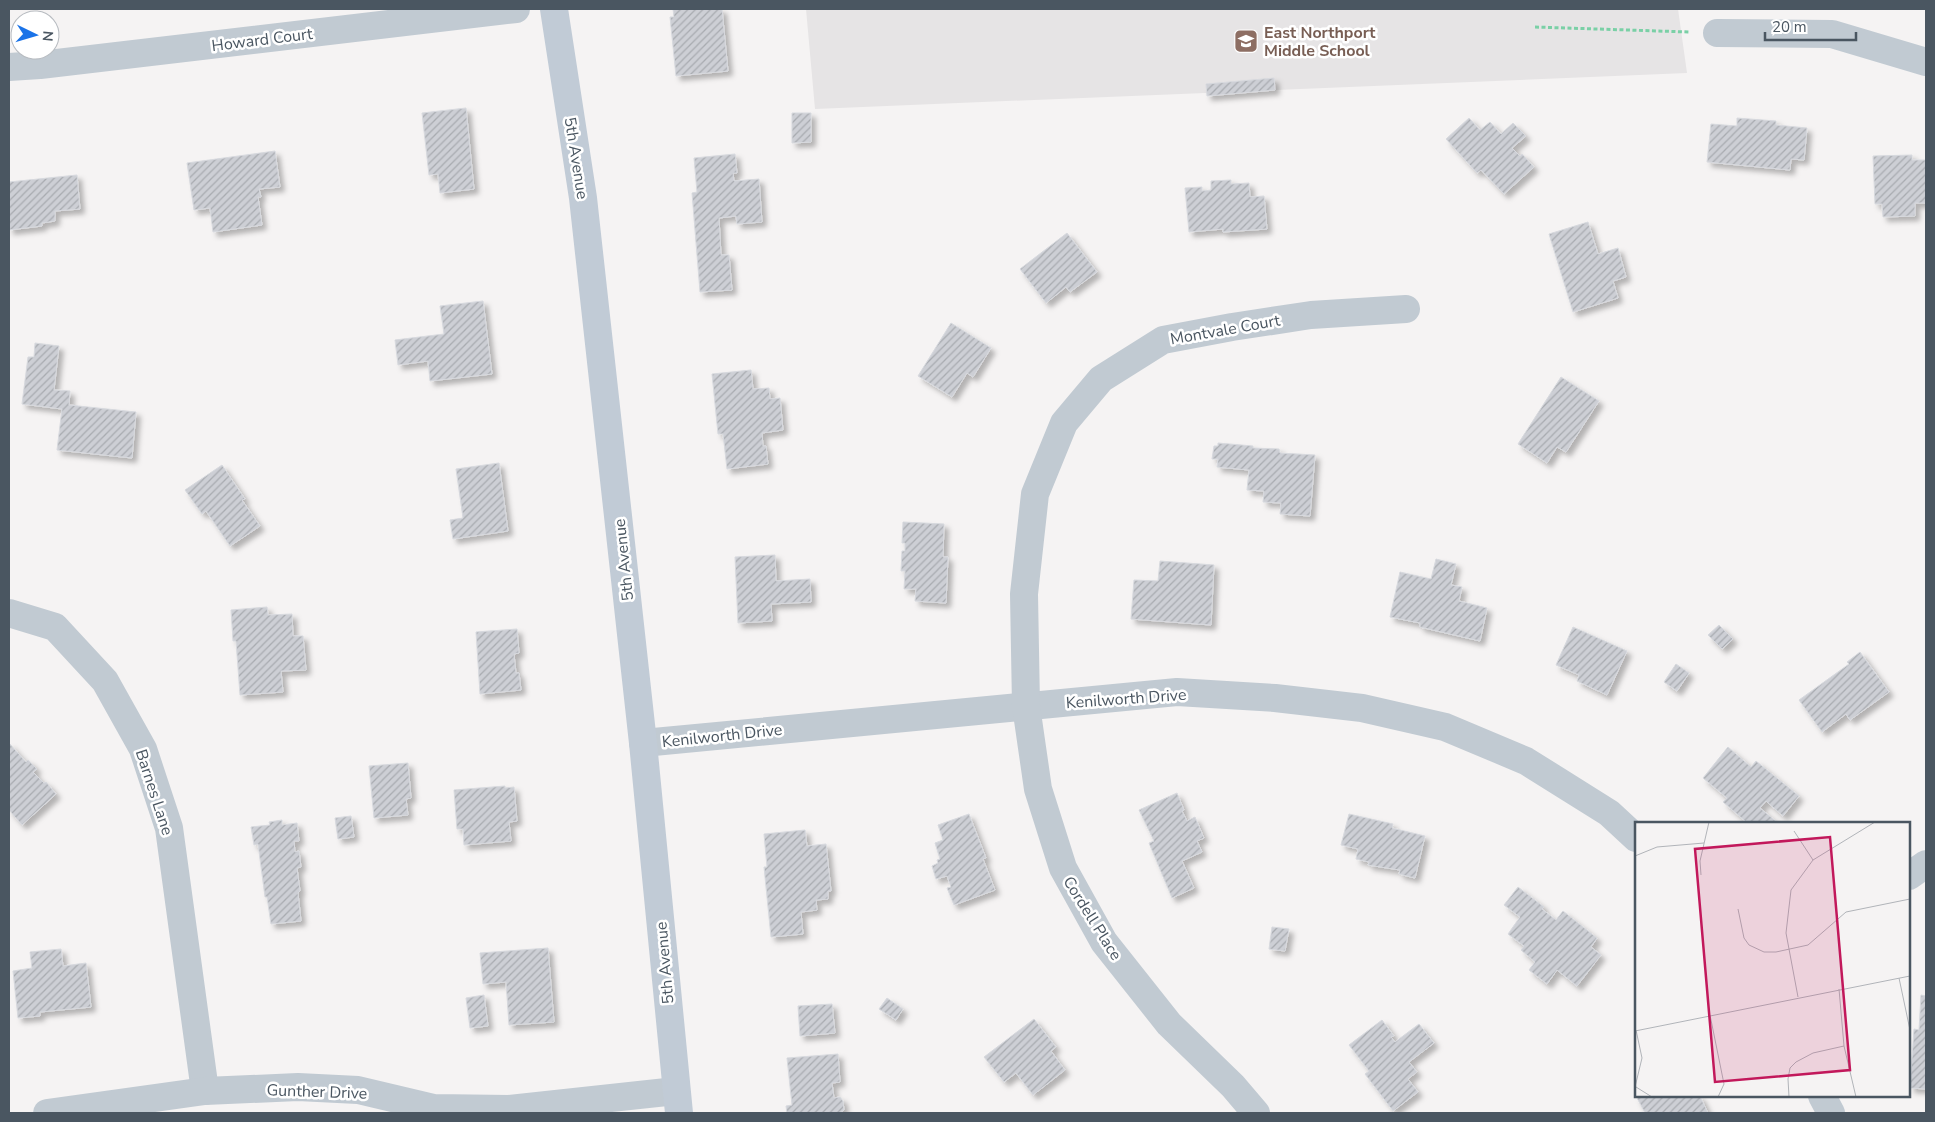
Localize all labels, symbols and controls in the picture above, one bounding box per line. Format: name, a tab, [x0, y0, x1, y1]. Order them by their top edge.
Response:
north arrow	[10, 10, 60, 60]
scale bar	[1765, 10, 1856, 42]
text: 20 m	[1772, 17, 1807, 37]
place label: East Northport Middle School	[1264, 22, 1376, 62]
street label: Howard Court	[210, 23, 314, 57]
school or university icon: East Northport Middle School	[1233, 28, 1259, 54]
text: N	[38, 30, 57, 42]
street label: 5th Avenue	[559, 116, 593, 201]
street label: Montvale Court	[1169, 309, 1282, 350]
street label: 5th Avenue	[609, 518, 639, 602]
street label: Kenilworth Drive	[1065, 684, 1187, 714]
street label: Kenilworth Drive	[661, 719, 783, 753]
street label: Barnes Lane	[130, 746, 178, 838]
inset map	[1635, 822, 1910, 1097]
street label: Cordell Place	[1058, 872, 1127, 965]
street label: 5th Avenue	[650, 921, 680, 1005]
street label: Gunther Drive	[266, 1079, 368, 1105]

